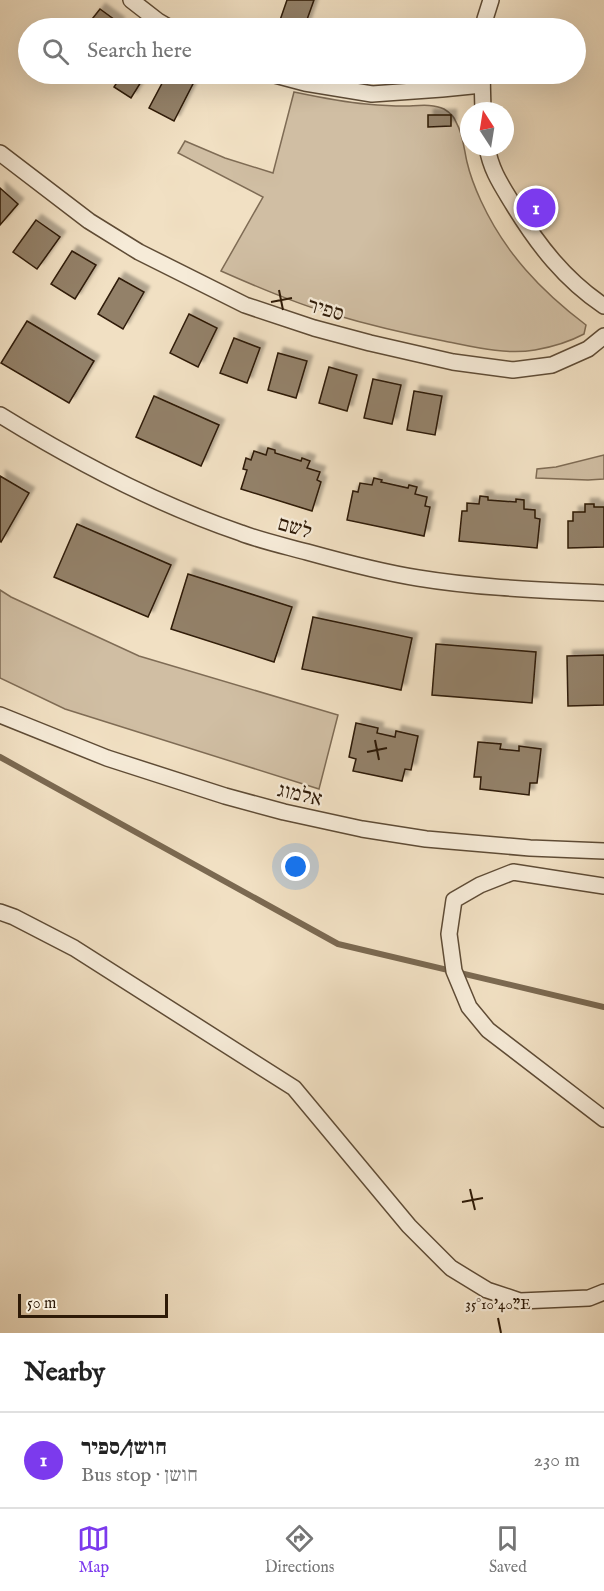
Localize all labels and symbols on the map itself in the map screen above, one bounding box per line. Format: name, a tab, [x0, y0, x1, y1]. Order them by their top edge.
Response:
north arrow	[460, 102, 514, 156]
pin: 1	[516, 186, 556, 230]
street label: ספיר	[304, 292, 347, 328]
street label: לשם	[274, 511, 315, 546]
street label: אלמוג	[275, 777, 325, 814]
your location	[281, 852, 310, 881]
scale bar	[18, 1291, 168, 1318]
text: 35°10'40"E	[465, 1295, 531, 1314]

